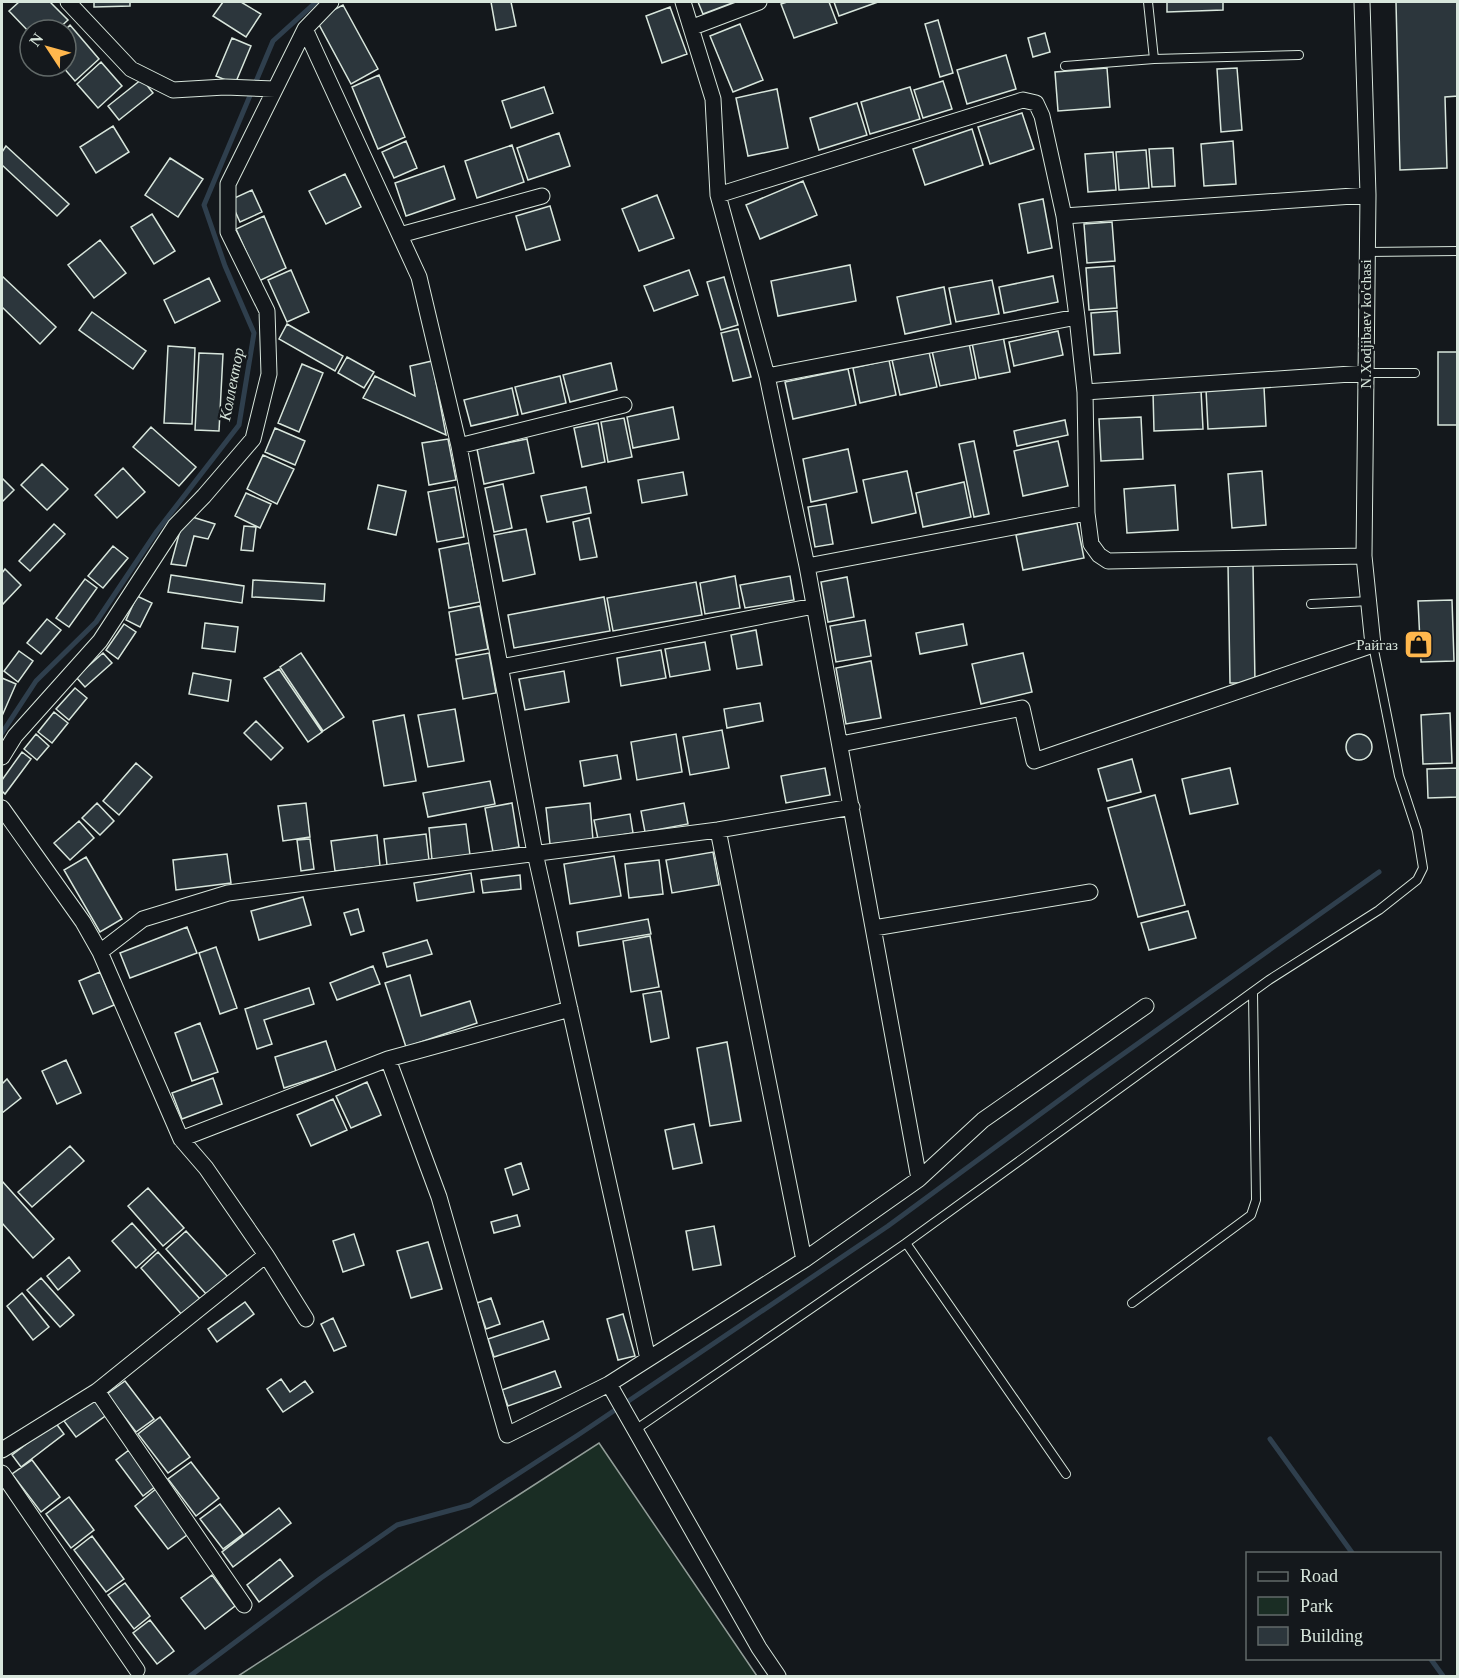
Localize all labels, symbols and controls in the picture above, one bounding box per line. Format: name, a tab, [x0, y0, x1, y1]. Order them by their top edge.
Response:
north arrow	[18, 18, 78, 78]
text: N	[26, 29, 47, 49]
street label: N.Xodjibaev ko'chasi	[1358, 259, 1374, 389]
water label: Коллектор	[216, 346, 248, 423]
shop icon: Райгаз	[1403, 629, 1435, 661]
place label: Райгаз	[1356, 637, 1398, 653]
legend	[1246, 1552, 1441, 1660]
text: Road	[1300, 1566, 1338, 1586]
text: Park	[1300, 1596, 1333, 1616]
text: Building	[1300, 1626, 1363, 1646]

